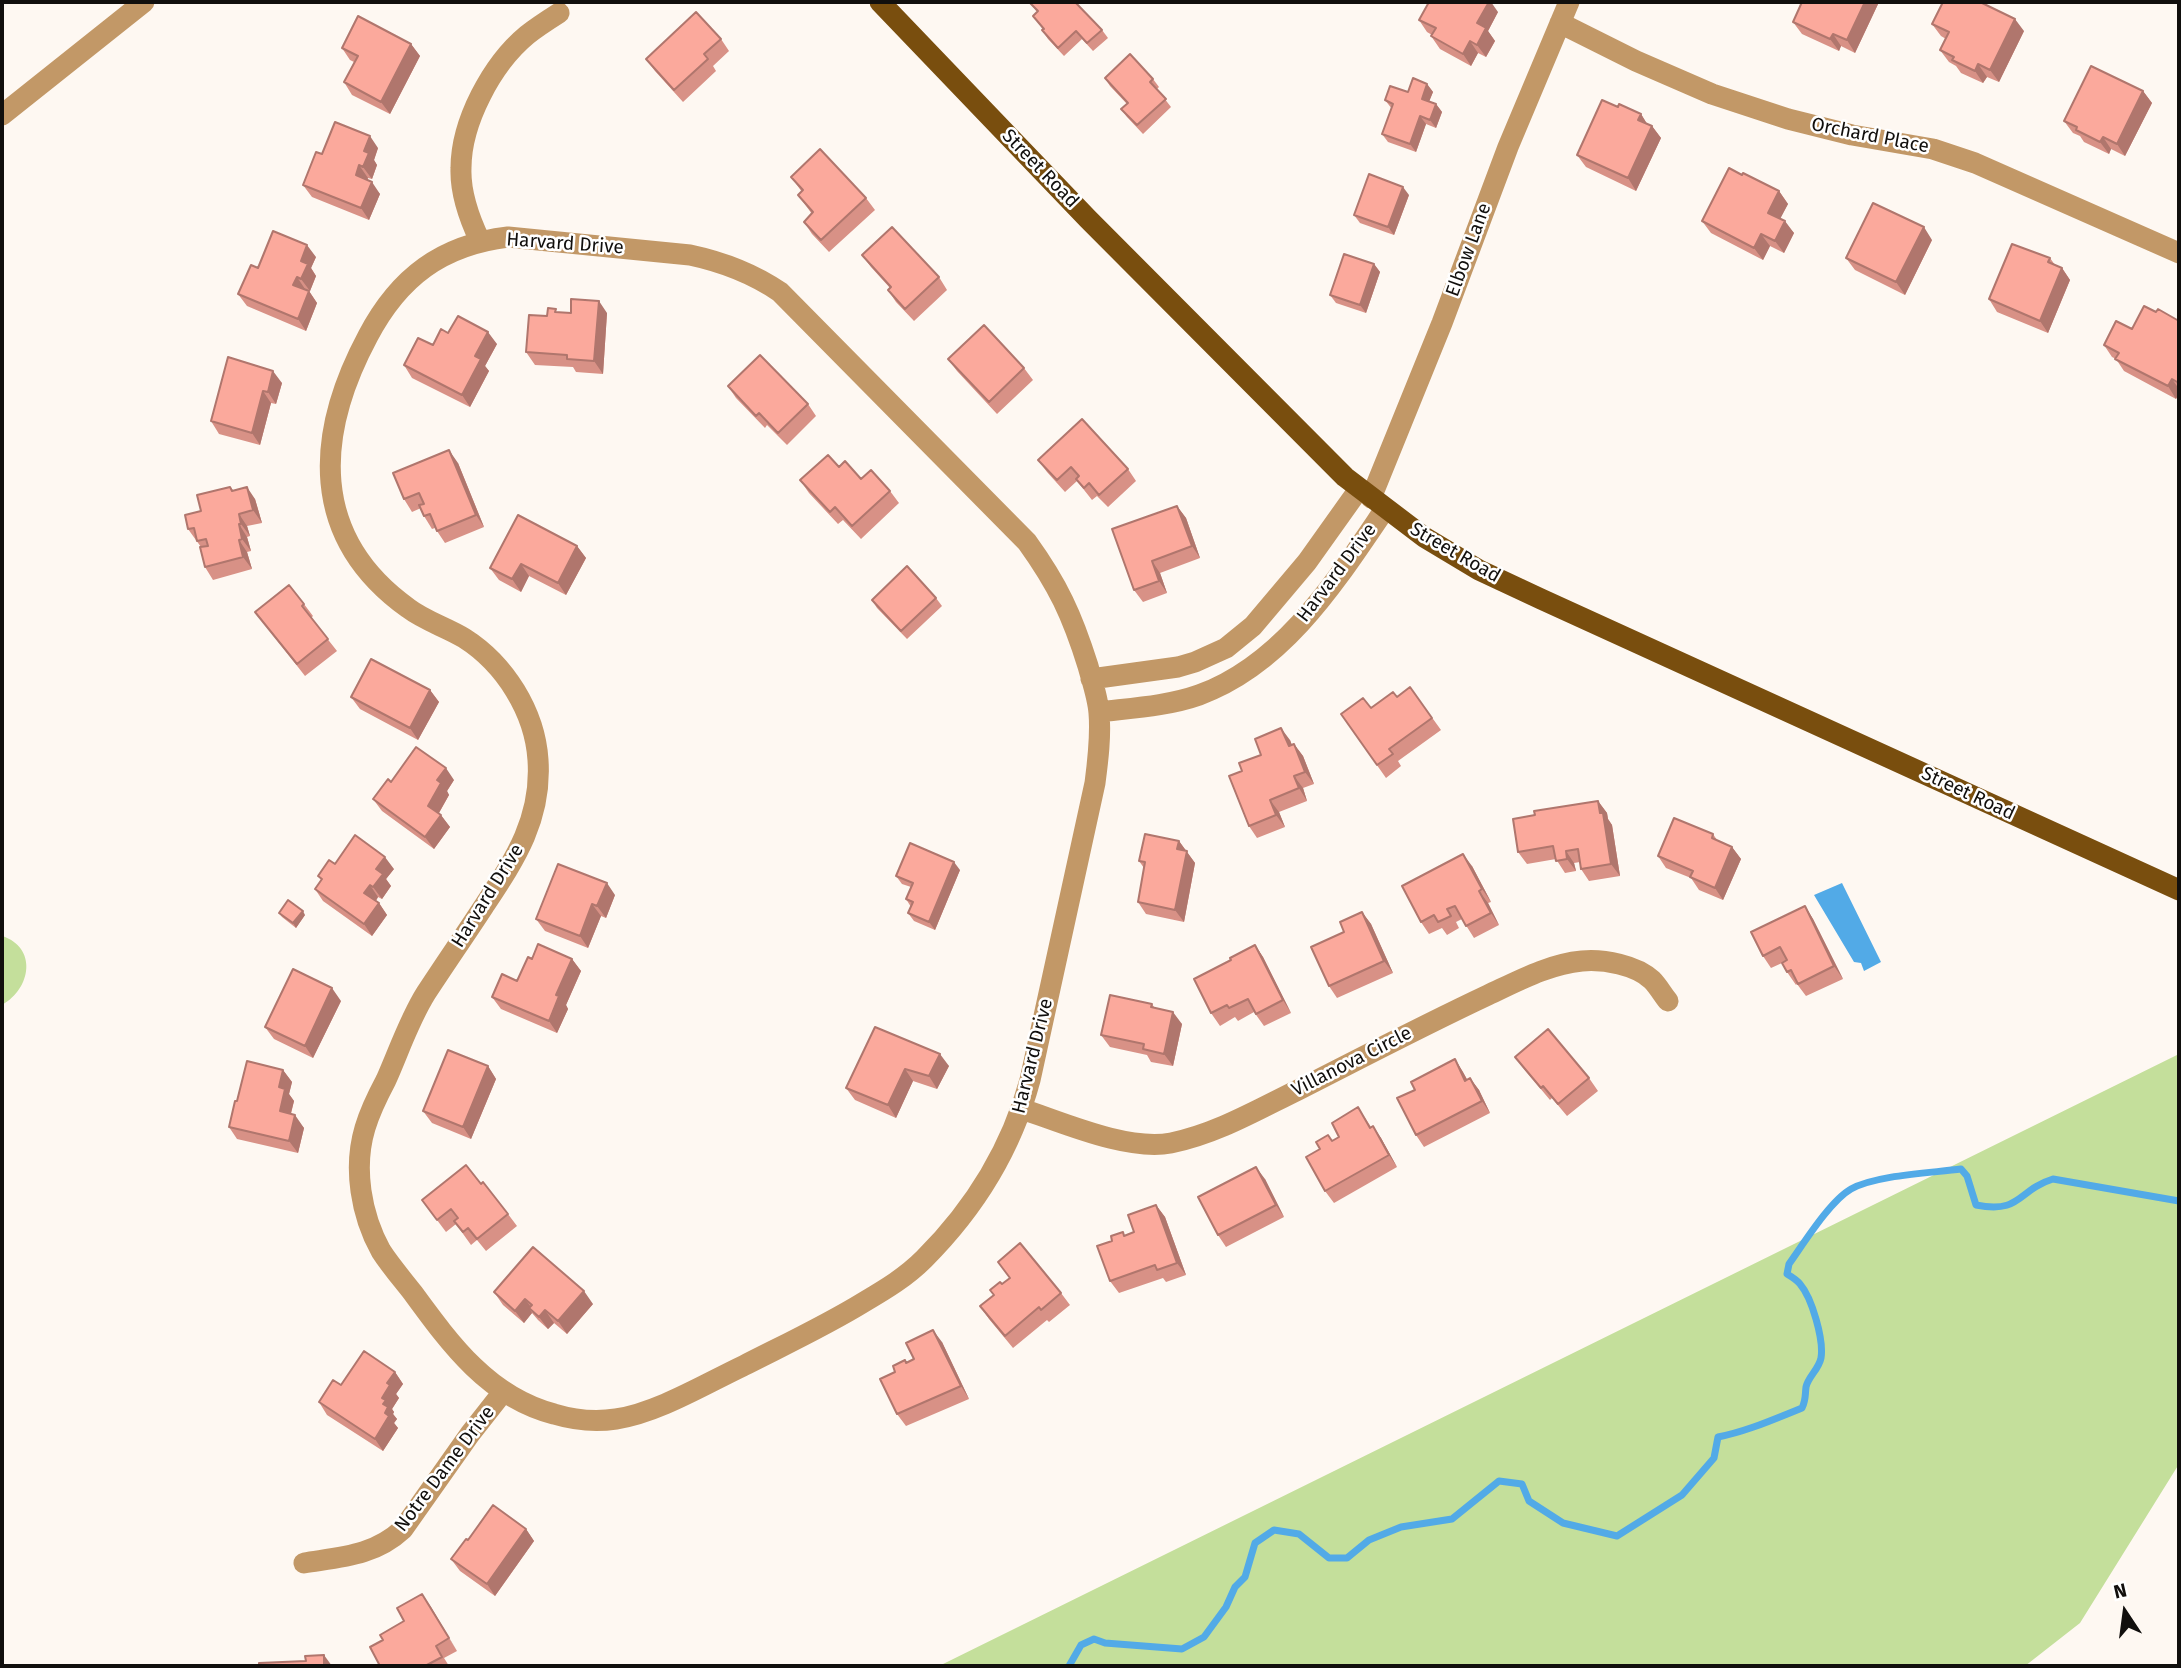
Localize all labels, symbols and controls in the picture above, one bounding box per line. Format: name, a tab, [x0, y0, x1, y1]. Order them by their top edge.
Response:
street label: Orchard Place	[1809, 113, 1931, 159]
street label: Street Road	[997, 125, 1083, 213]
street label: Elbow Lane	[1442, 200, 1496, 300]
street label: Harvard Drive	[506, 229, 624, 259]
street label: Street Road	[1406, 518, 1504, 588]
street label: Harvard Drive	[1292, 519, 1382, 627]
street label: Street Road	[1918, 762, 2018, 826]
street label: Harvard Drive	[447, 840, 529, 952]
street label: Harvard Drive	[1008, 996, 1058, 1116]
street label: Villanova Circle	[1288, 1022, 1416, 1102]
street label: Notre Dame Drive	[390, 1402, 500, 1536]
north arrow	[2090, 1577, 2160, 1647]
text: N	[2111, 1578, 2129, 1604]

